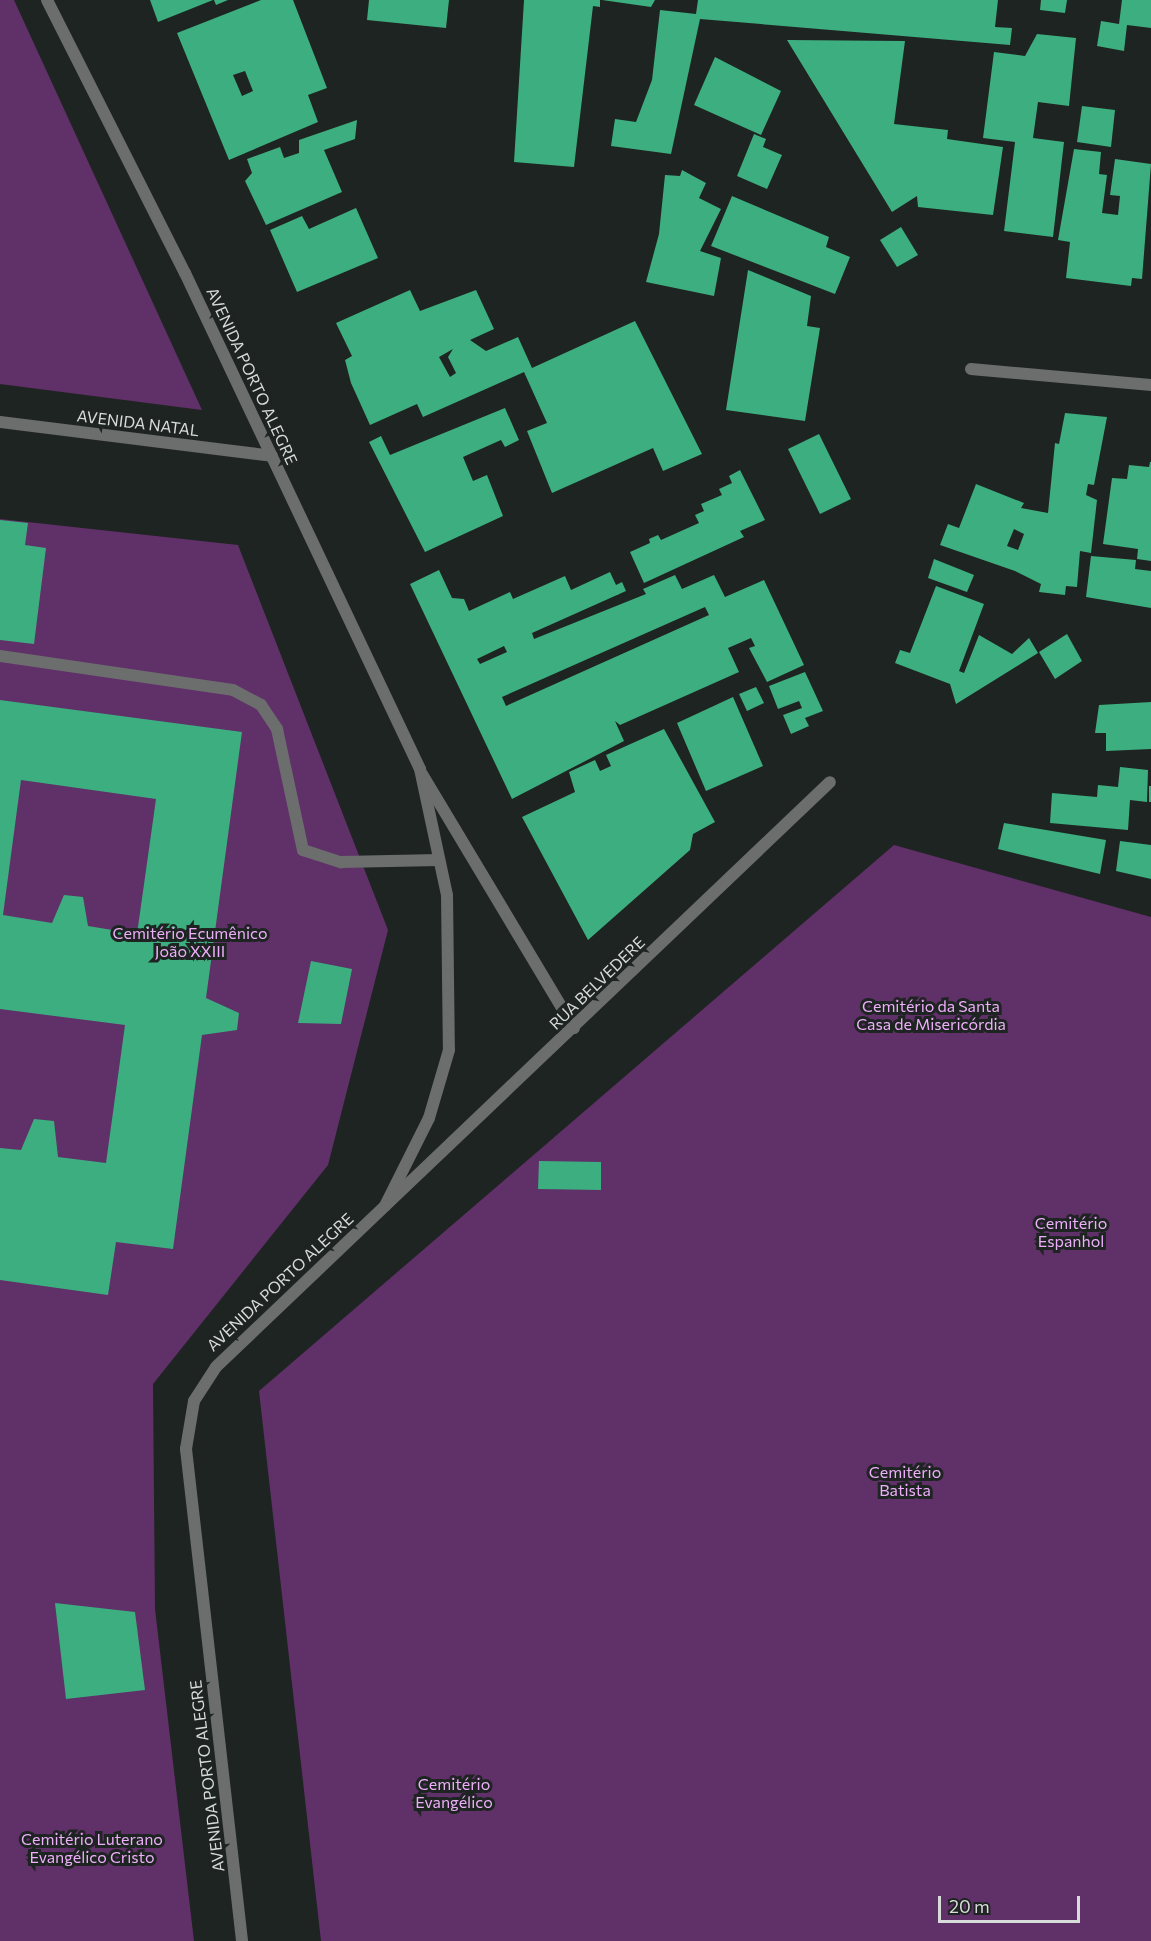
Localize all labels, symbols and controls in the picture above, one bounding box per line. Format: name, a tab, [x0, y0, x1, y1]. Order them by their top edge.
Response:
street label: AVENIDA PORTO ALEGRE	[202, 284, 302, 468]
street label: AVENIDA NATAL	[76, 406, 200, 440]
park label: Cemitério Ecumênico João XXIII	[113, 923, 267, 961]
street label: RUA BELVEDERE	[545, 933, 649, 1033]
park label: Cemitério da Santa Casa de Misericórdia	[856, 996, 1006, 1034]
street label: AVENIDA PORTO ALEGRE	[203, 1209, 357, 1355]
park label: Cemitério Espanhol	[1035, 1213, 1107, 1251]
park label: Cemitério Batista	[869, 1462, 941, 1500]
street label: AVENIDA PORTO ALEGRE	[186, 1679, 228, 1873]
park label: Cemitério Evangélico	[415, 1774, 493, 1812]
park label: Cemitério Luterano Evangélico Cristo	[21, 1829, 163, 1867]
scale bar	[941, 1884, 1084, 1922]
text: 20 m	[949, 1895, 990, 1917]

